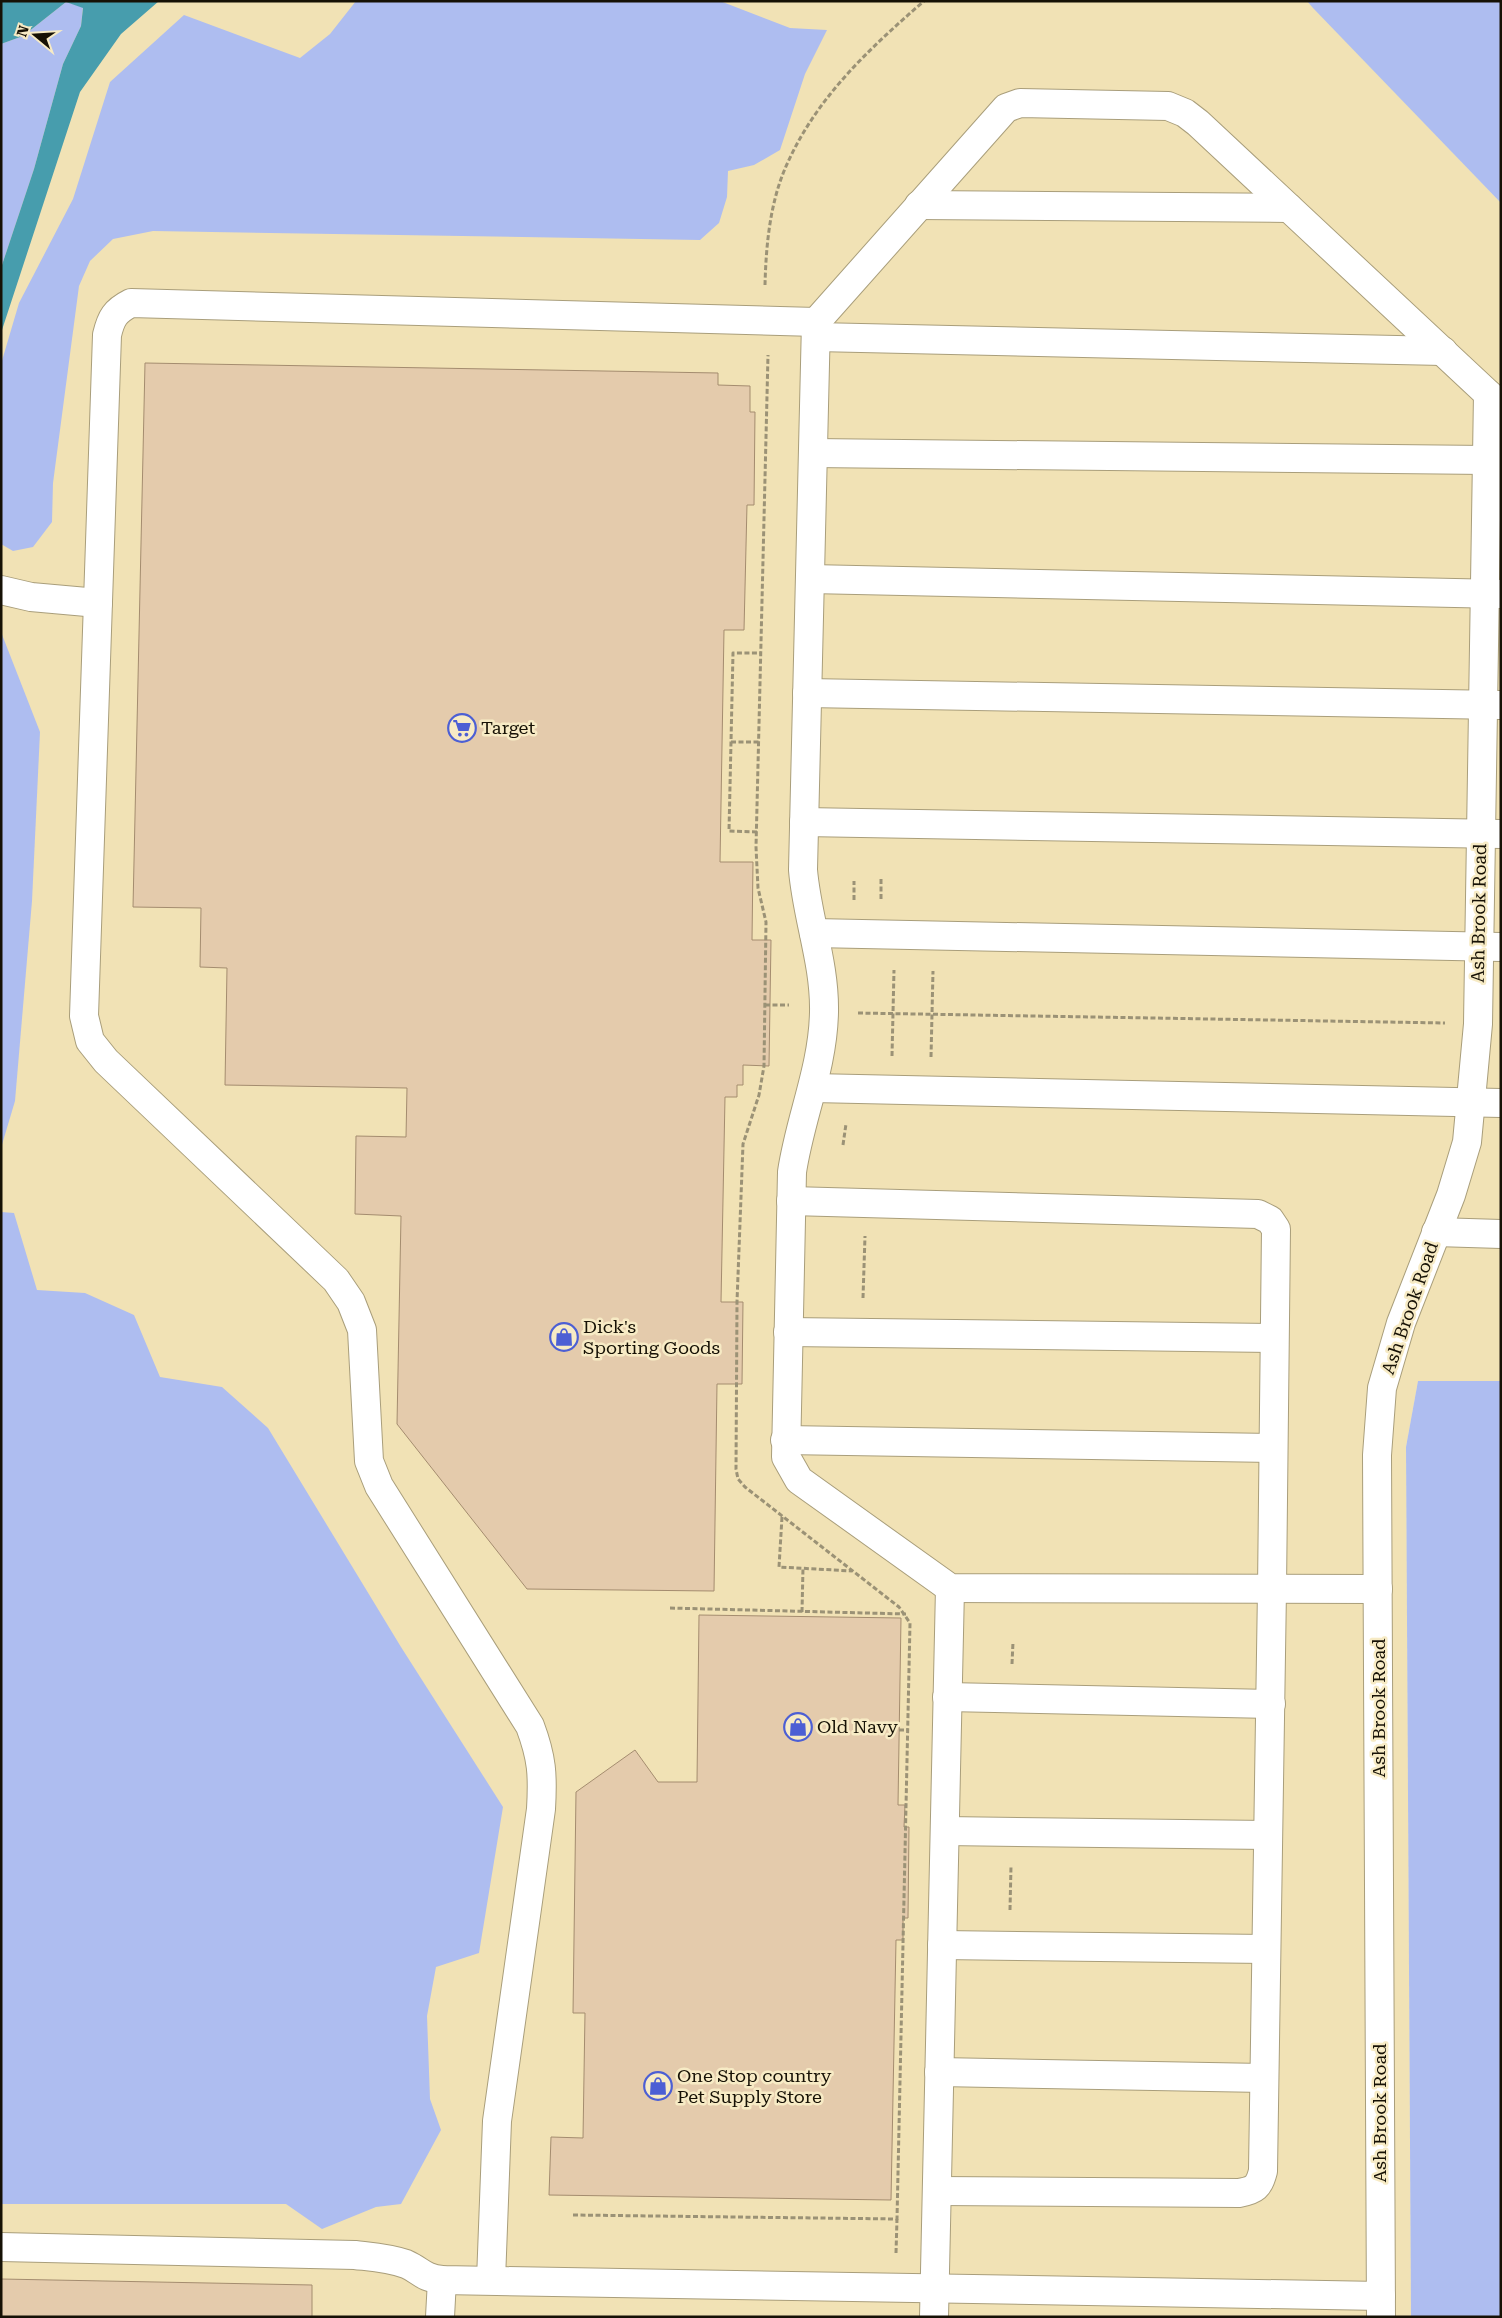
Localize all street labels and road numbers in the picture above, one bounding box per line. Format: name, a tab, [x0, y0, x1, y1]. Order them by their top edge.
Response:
street label: Ash Brook Road	[1467, 843, 1490, 983]
street label: Ash Brook Road	[1377, 1238, 1442, 1377]
street label: Ash Brook Road	[1368, 1638, 1389, 1778]
street label: Ash Brook Road	[1369, 2043, 1390, 2183]

